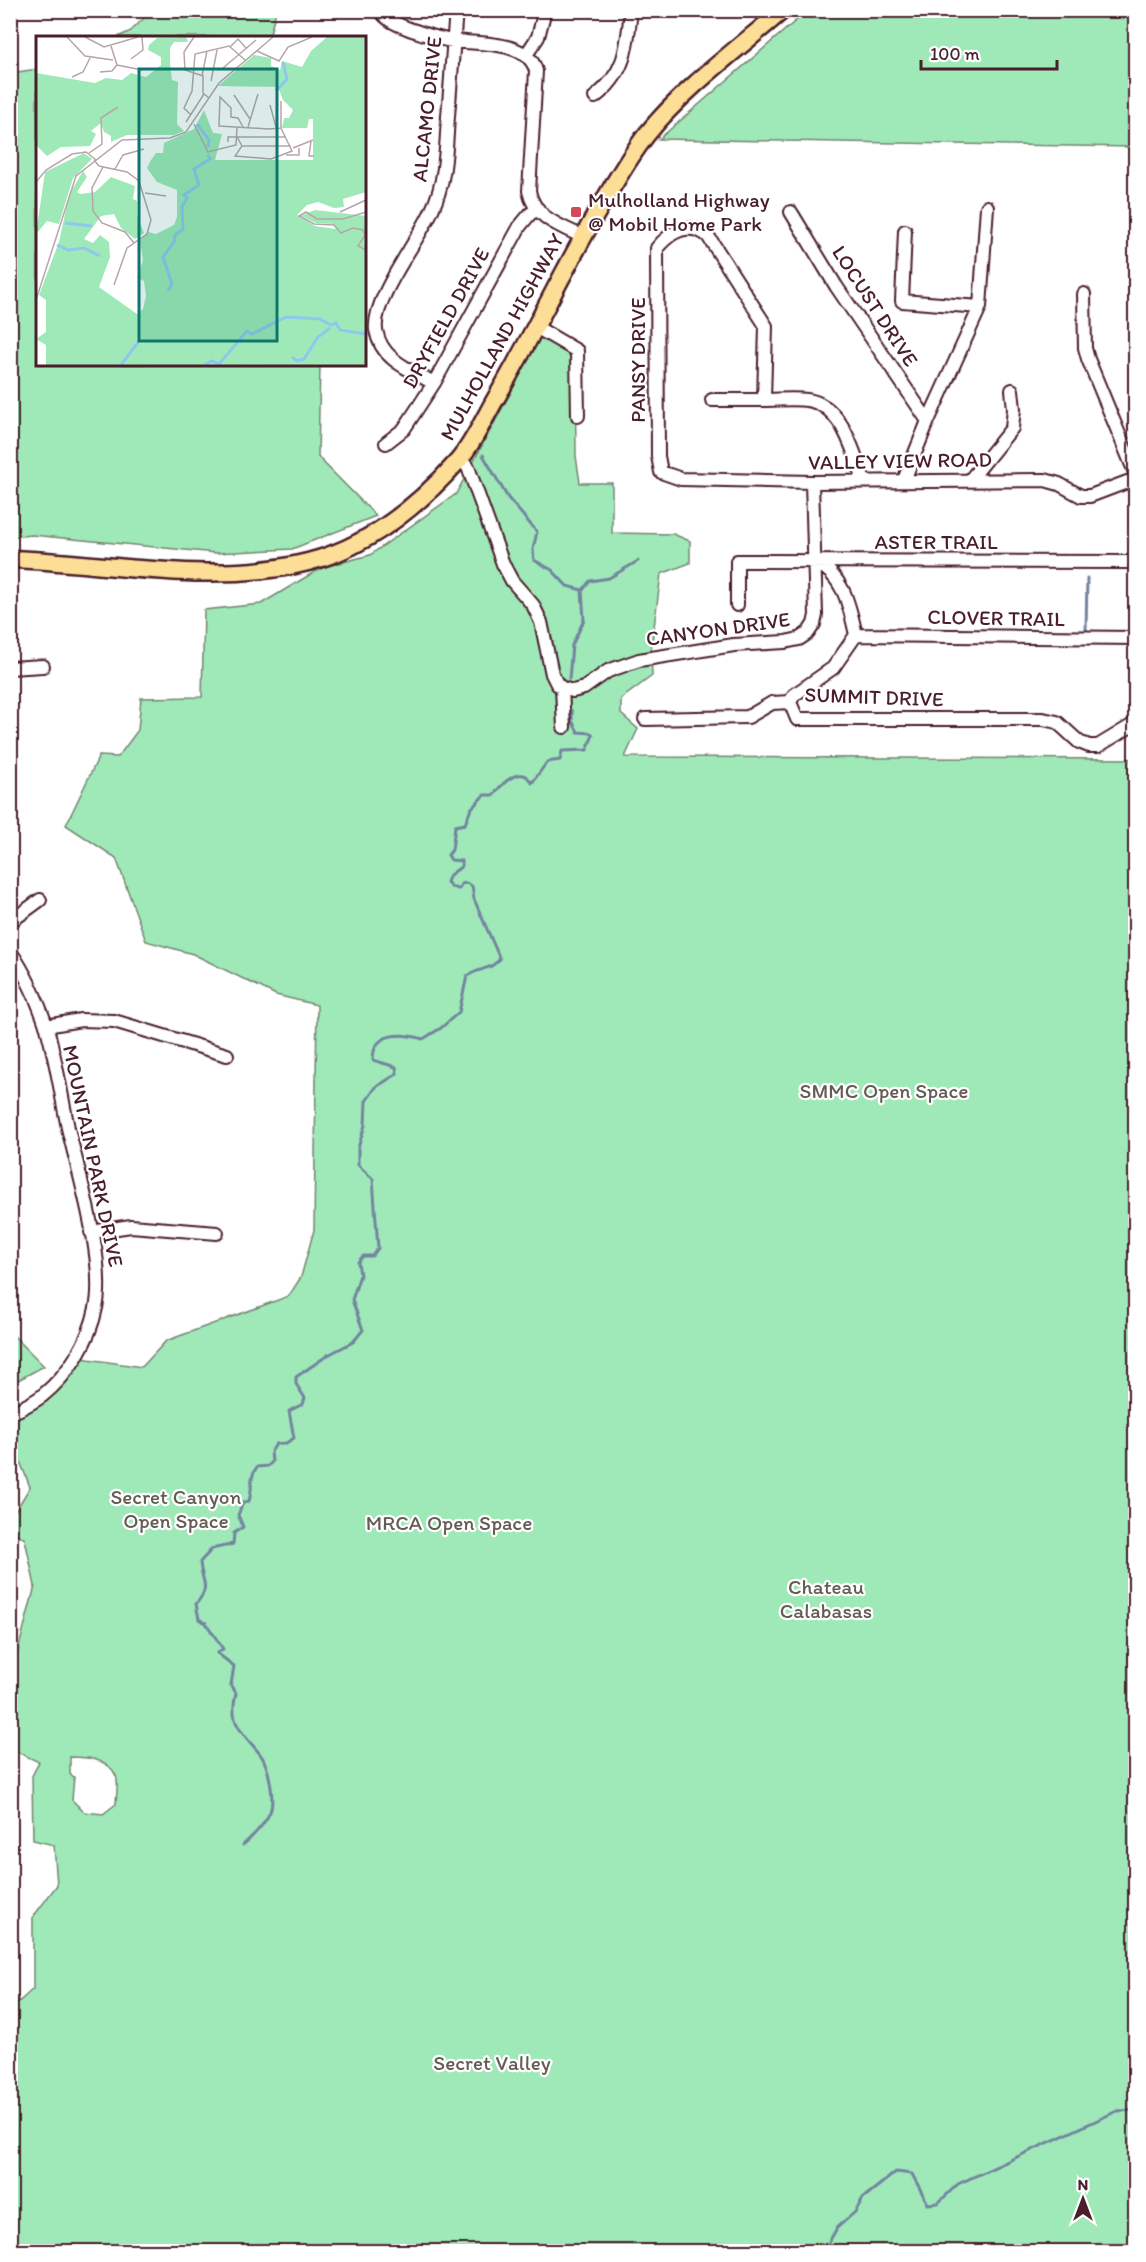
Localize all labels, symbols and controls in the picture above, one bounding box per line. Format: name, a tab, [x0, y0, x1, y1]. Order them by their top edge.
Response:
scale bar	[921, 33, 1058, 71]
street label: ALCAMO DRIVE	[406, 35, 447, 183]
inset map	[36, 36, 366, 366]
text: 100 m	[930, 43, 980, 65]
place label: Mulholland Highway @ Mobil Home Park	[588, 187, 770, 236]
marker: Mulholland Highway @ Mobil Home Park	[569, 205, 583, 219]
street label: MULHOLLAND HIGHWAY	[434, 229, 569, 445]
street label: LOCUST DRIVE	[827, 241, 924, 371]
street label: DRYFIELD DRIVE	[397, 243, 495, 393]
street label: PANSY DRIVE	[625, 297, 650, 423]
street label: VALLEY VIEW ROAD	[808, 446, 992, 475]
street label: ASTER TRAIL	[874, 529, 998, 554]
street label: CLOVER TRAIL	[927, 604, 1065, 631]
street label: CANYON DRIVE	[644, 606, 792, 651]
street label: SUMMIT DRIVE	[804, 682, 944, 711]
street label: MOUNTAIN PARK DRIVE	[58, 1043, 129, 1269]
park label: SMMC Open Space	[800, 1078, 968, 1103]
park label: Secret Canyon Open Space	[111, 1484, 242, 1533]
park label: MRCA Open Space	[366, 1510, 532, 1535]
park label: Chateau Calabasas	[780, 1574, 872, 1623]
park label: Secret Valley	[433, 2050, 551, 2075]
north arrow	[1053, 2169, 1113, 2229]
text: N	[1078, 2175, 1088, 2194]

